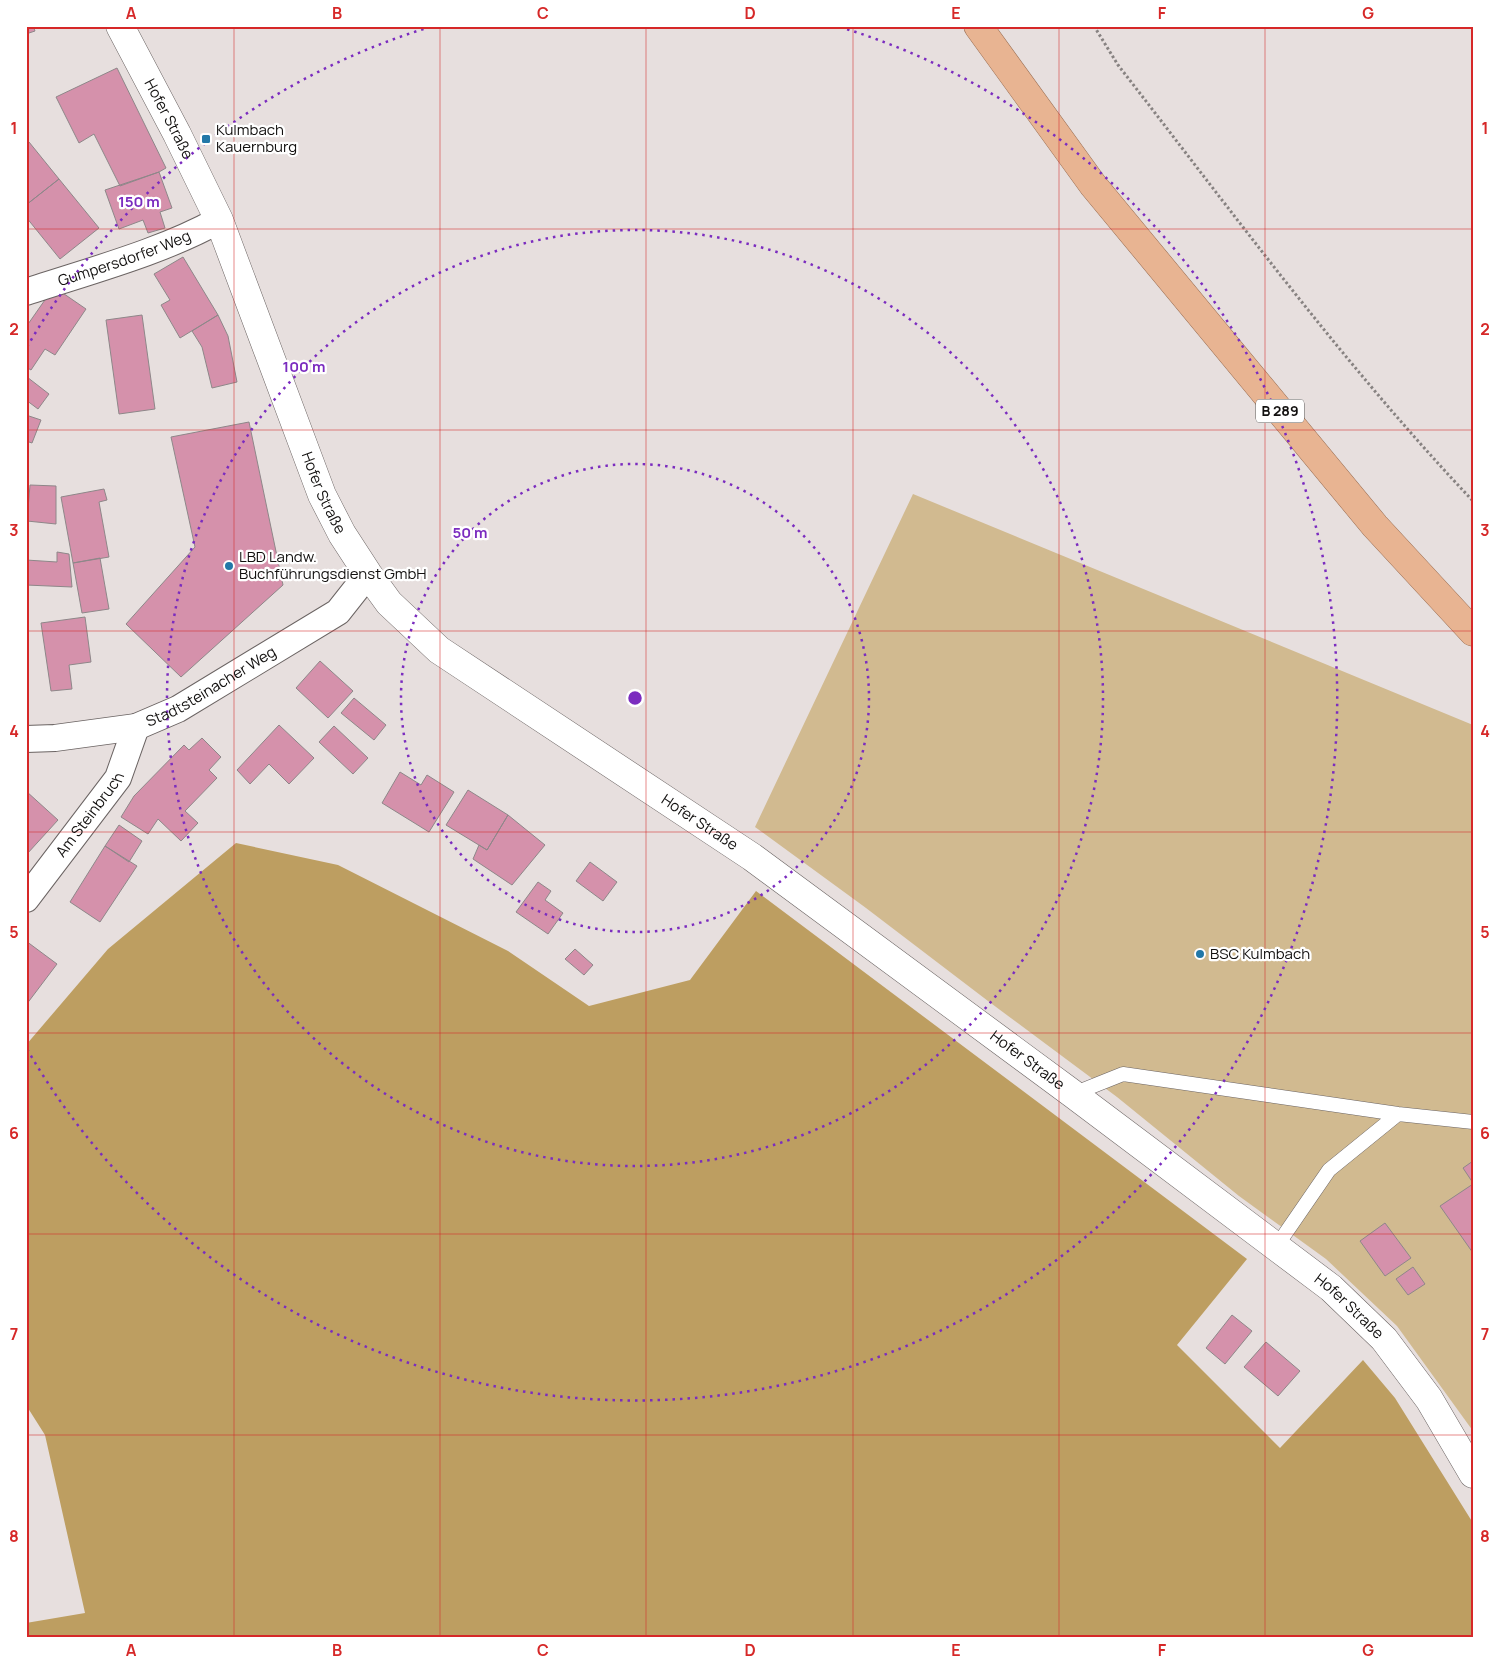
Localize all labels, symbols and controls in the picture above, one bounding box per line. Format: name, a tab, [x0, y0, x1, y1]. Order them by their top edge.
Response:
text: A	[126, 2, 137, 24]
text: B	[332, 2, 342, 24]
text: C	[537, 2, 549, 24]
text: D	[744, 2, 756, 24]
text: E	[951, 2, 961, 24]
text: F	[1158, 2, 1167, 24]
text: G	[1362, 2, 1374, 24]
street label: Hofer Straße	[140, 75, 199, 163]
text: 1	[10, 117, 18, 139]
text: 1	[1481, 117, 1489, 139]
place label: Kulmbach Kauernburg	[216, 119, 297, 157]
marker: Kulmbach Kauernburg	[200, 133, 212, 145]
text: 150 m	[118, 191, 160, 212]
street label: Gumpersdorfer Weg	[55, 225, 194, 291]
text: 2	[9, 318, 19, 340]
text: 2	[1480, 318, 1490, 340]
text: 100 m	[283, 356, 325, 377]
road number: B 289	[1256, 400, 1304, 422]
street label: Hofer Straße	[297, 449, 351, 538]
text: 3	[9, 519, 19, 541]
text: 3	[1480, 519, 1490, 541]
text: 50 m	[452, 522, 488, 543]
place label: LBD Landw. Buchführungsdienst GmbH	[239, 546, 427, 584]
marker: LBD Landw. Buchführungsdienst GmbH	[223, 560, 235, 572]
street label: Stadtsteinacher Weg	[142, 641, 280, 732]
centre of rings	[626, 689, 644, 707]
text: 4	[9, 720, 19, 742]
text: 4	[1480, 720, 1490, 742]
street label: Am Steinbruch	[51, 770, 129, 861]
street label: Hofer Straße	[658, 789, 743, 855]
text: 5	[9, 921, 19, 943]
text: 5	[1480, 921, 1490, 943]
place label: BSC Kulmbach	[1210, 943, 1310, 964]
marker: BSC Kulmbach	[1194, 948, 1206, 960]
street label: Hofer Straße	[986, 1025, 1069, 1095]
text: 6	[9, 1122, 19, 1144]
text: 6	[1480, 1122, 1490, 1144]
street label: Hofer Straße	[1310, 1268, 1389, 1343]
text: 7	[10, 1323, 18, 1345]
text: 7	[1481, 1323, 1489, 1345]
text: 8	[9, 1525, 19, 1547]
text: 8	[1480, 1525, 1490, 1547]
text: A	[126, 1639, 137, 1661]
text: B	[332, 1639, 342, 1661]
text: C	[537, 1639, 549, 1661]
text: D	[744, 1639, 756, 1661]
text: E	[951, 1639, 961, 1661]
text: F	[1158, 1639, 1167, 1661]
text: G	[1362, 1639, 1374, 1661]

